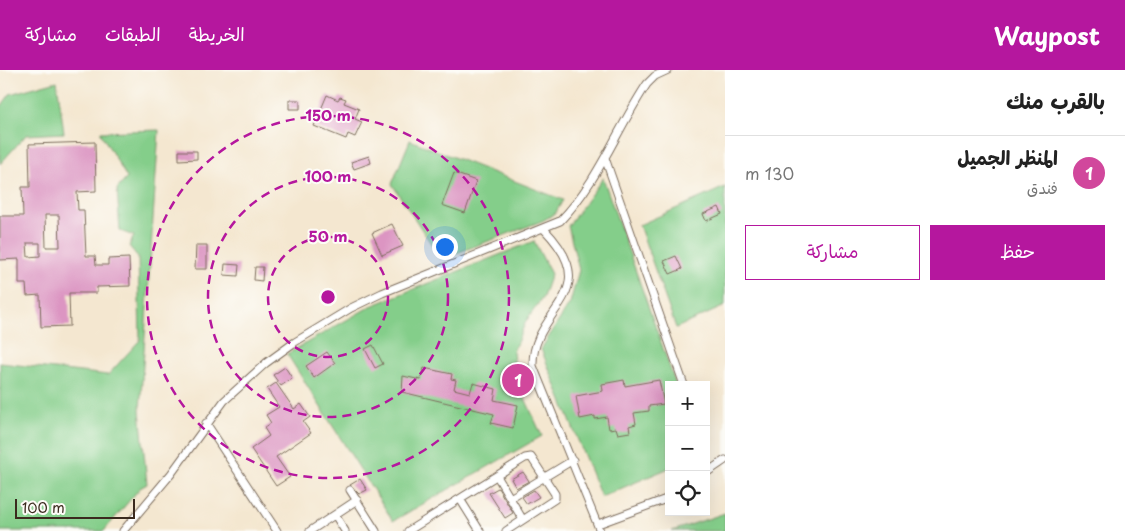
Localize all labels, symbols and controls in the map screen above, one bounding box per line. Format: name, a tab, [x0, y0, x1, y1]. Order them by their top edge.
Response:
text: Waypost	[994, 17, 1100, 53]
text: مشاركة	[25, 20, 77, 47]
text: الطبقات	[105, 20, 161, 47]
text: الخريطة	[189, 20, 245, 47]
text: بالقرب منك	[1006, 84, 1105, 116]
text: 150 m	[305, 103, 351, 126]
text: المنظر الجميل	[957, 143, 1058, 171]
text: 130 m	[745, 161, 794, 185]
text: 1	[1085, 161, 1093, 185]
text: 100 m	[305, 164, 351, 187]
text: فندق	[1027, 175, 1058, 199]
text: 50 m	[309, 224, 347, 247]
button: مشاركة	[745, 225, 920, 280]
button: حفظ	[930, 225, 1105, 280]
your location	[432, 234, 458, 260]
centre of rings	[319, 288, 337, 306]
pin: 1	[502, 361, 534, 399]
map controls	[665, 381, 710, 516]
button: +	[665, 381, 710, 426]
button: −	[665, 426, 710, 471]
button: locate	[665, 471, 710, 516]
scale bar	[15, 496, 135, 519]
text: 100 m	[22, 497, 65, 518]

